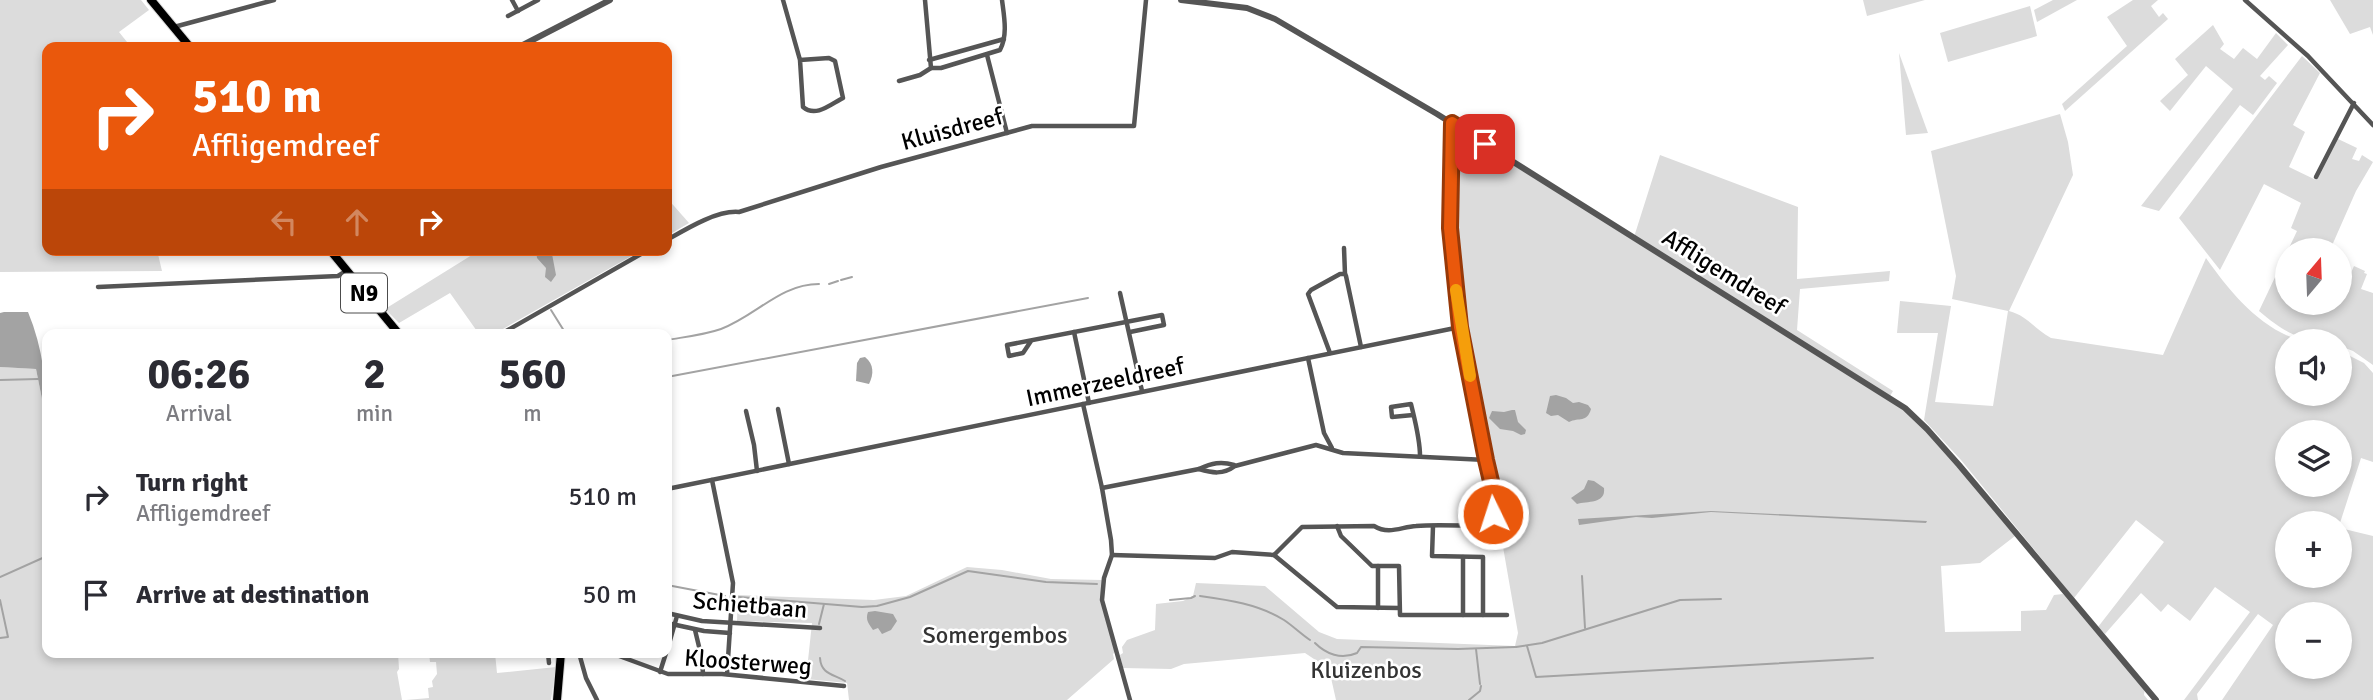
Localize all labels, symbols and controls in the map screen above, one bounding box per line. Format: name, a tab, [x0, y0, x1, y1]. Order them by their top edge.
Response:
text: 510 m	[192, 66, 322, 126]
icon: right	[77, 70, 168, 161]
street label: Kluisdreef	[898, 101, 1007, 157]
pin	[1455, 114, 1515, 174]
icon: arrive	[1466, 125, 1504, 163]
text: Affligemdreef	[192, 126, 378, 165]
icon: left	[265, 203, 303, 241]
icon: ahead	[338, 203, 376, 241]
icon: right	[411, 203, 449, 241]
street label: Affligemdreef	[1657, 222, 1792, 322]
north arrow	[2275, 238, 2352, 315]
map controls	[2275, 238, 2352, 679]
road number: N9	[341, 274, 387, 312]
button: sound	[2275, 329, 2352, 406]
text: 06:26	[147, 349, 251, 400]
text: 2	[363, 349, 386, 400]
text: 560	[498, 349, 567, 400]
street label: Immerzeeldreef	[1023, 350, 1188, 413]
text: Arrival	[166, 399, 232, 428]
text: min	[356, 399, 393, 428]
text: m	[523, 399, 542, 428]
button: layers	[2275, 420, 2352, 497]
text: Turn right	[136, 467, 248, 499]
position arrow	[1456, 477, 1530, 551]
icon: right	[77, 478, 115, 516]
text: 510 m	[568, 481, 637, 513]
text: Affligemdreef	[136, 499, 270, 528]
button: +	[2275, 511, 2352, 588]
icon: arrive	[77, 576, 115, 614]
text: Arrive at destination	[136, 579, 369, 611]
text: 50 m	[582, 579, 637, 611]
street label: Schietbaan	[692, 585, 808, 625]
button: −	[2275, 602, 2352, 679]
park label: Somergembos	[922, 620, 1068, 650]
street label: Kloosterweg	[683, 643, 813, 681]
park label: Kluizenbos	[1310, 655, 1422, 685]

